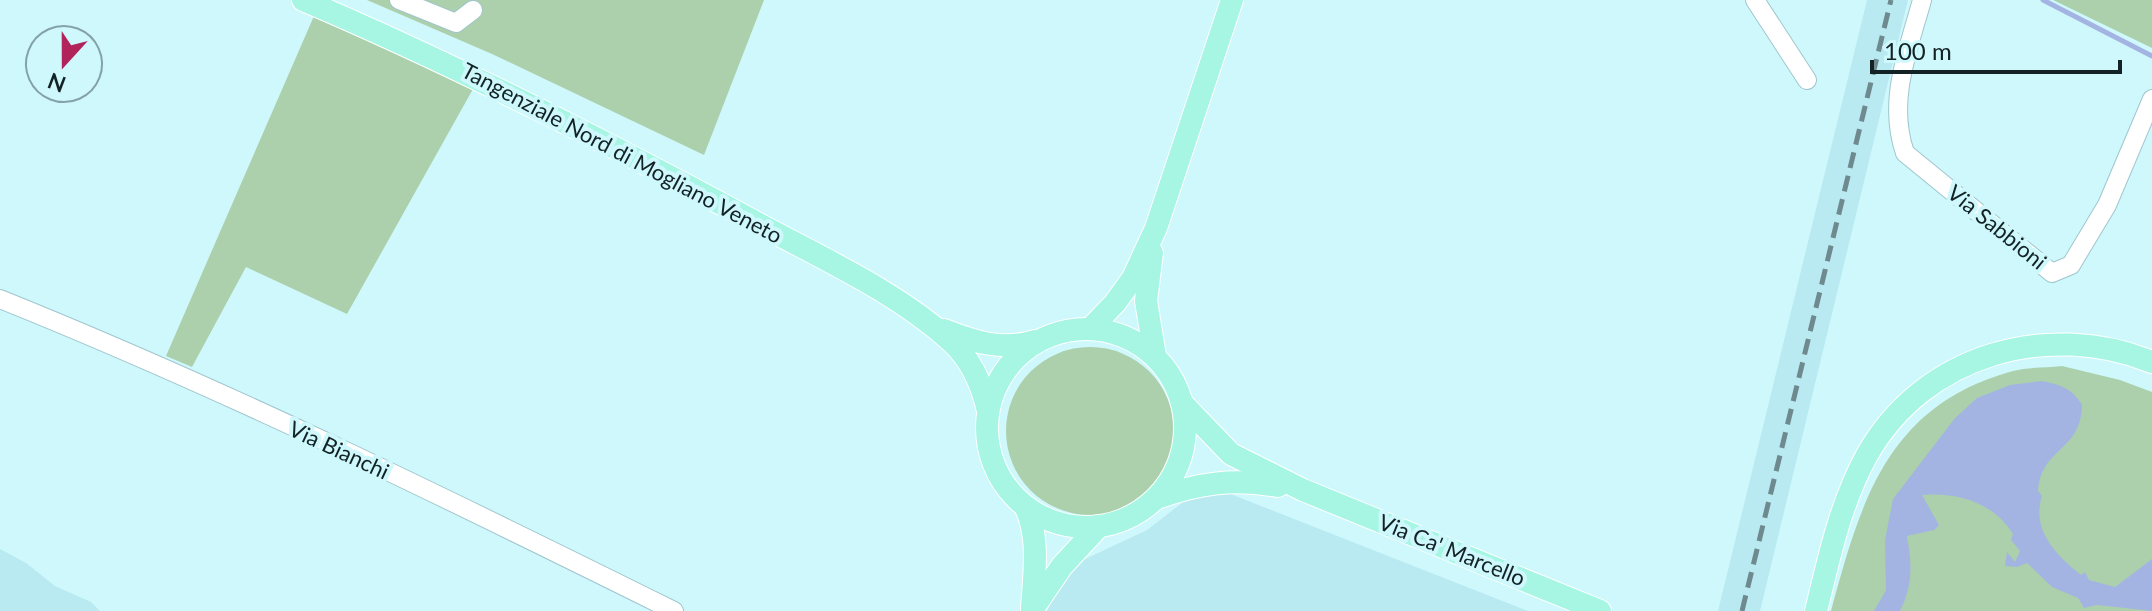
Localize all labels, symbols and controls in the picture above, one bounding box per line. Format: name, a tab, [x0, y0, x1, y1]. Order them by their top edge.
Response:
north arrow	[24, 24, 104, 104]
scale bar	[1872, 24, 2120, 74]
text: 100 m	[1884, 36, 1952, 65]
street label: Tangenziale Nord di Mogliano Veneto	[457, 56, 787, 249]
text: N	[44, 67, 69, 99]
street label: Via Sabbioni	[1942, 179, 2052, 275]
street label: Via Bianchi	[285, 415, 394, 484]
street label: Via Ca' Marcello	[1375, 508, 1529, 591]

